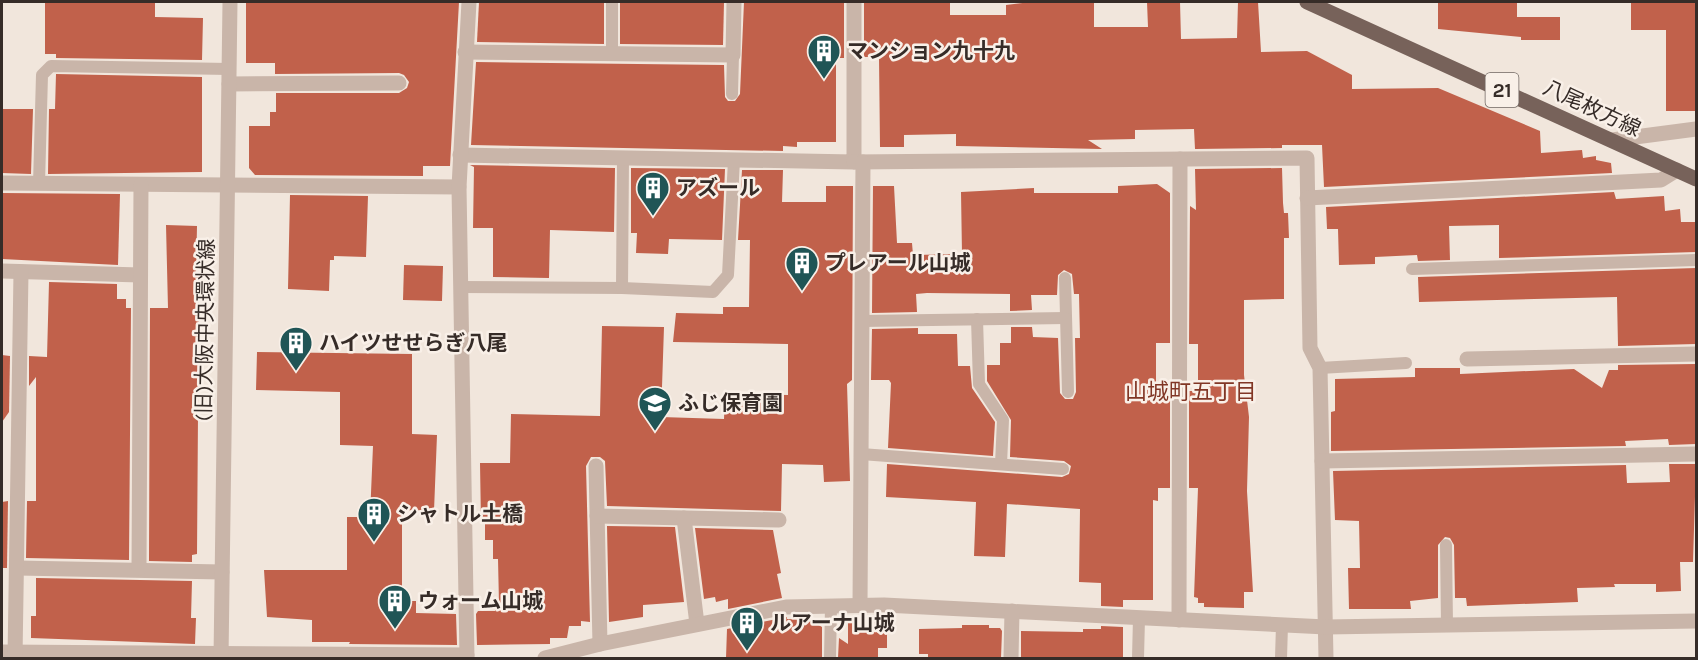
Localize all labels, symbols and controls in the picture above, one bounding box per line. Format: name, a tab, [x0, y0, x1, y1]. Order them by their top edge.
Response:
building icon: マンション九十九	[806, 33, 842, 80]
place label: マンション九十九	[847, 39, 1015, 63]
road number: 21	[1486, 73, 1518, 107]
street label: 八尾枚方線	[1539, 75, 1645, 141]
building icon: アズール	[635, 170, 671, 217]
place label: アズール	[676, 176, 760, 200]
street label: (旧)大阪中央環状線	[191, 238, 219, 422]
building icon: プレアール山城	[784, 245, 820, 292]
place label: プレアール山城	[825, 251, 971, 275]
building icon: ハイツせせらぎ八尾	[278, 325, 314, 372]
place label: ハイツせせらぎ八尾	[319, 331, 508, 355]
district label: 山城町五丁目	[1125, 379, 1257, 405]
school or university icon: ふじ保育園	[637, 385, 673, 432]
place label: ふじ保育園	[678, 391, 783, 415]
building icon: シャトル土橋	[356, 496, 392, 543]
place label: シャトル土橋	[397, 502, 523, 526]
building icon: ウォーム山城	[377, 583, 413, 630]
place label: ウォーム山城	[418, 589, 543, 613]
building icon: ルアーナ山城	[729, 605, 765, 652]
place label: ルアーナ山城	[770, 611, 895, 635]

